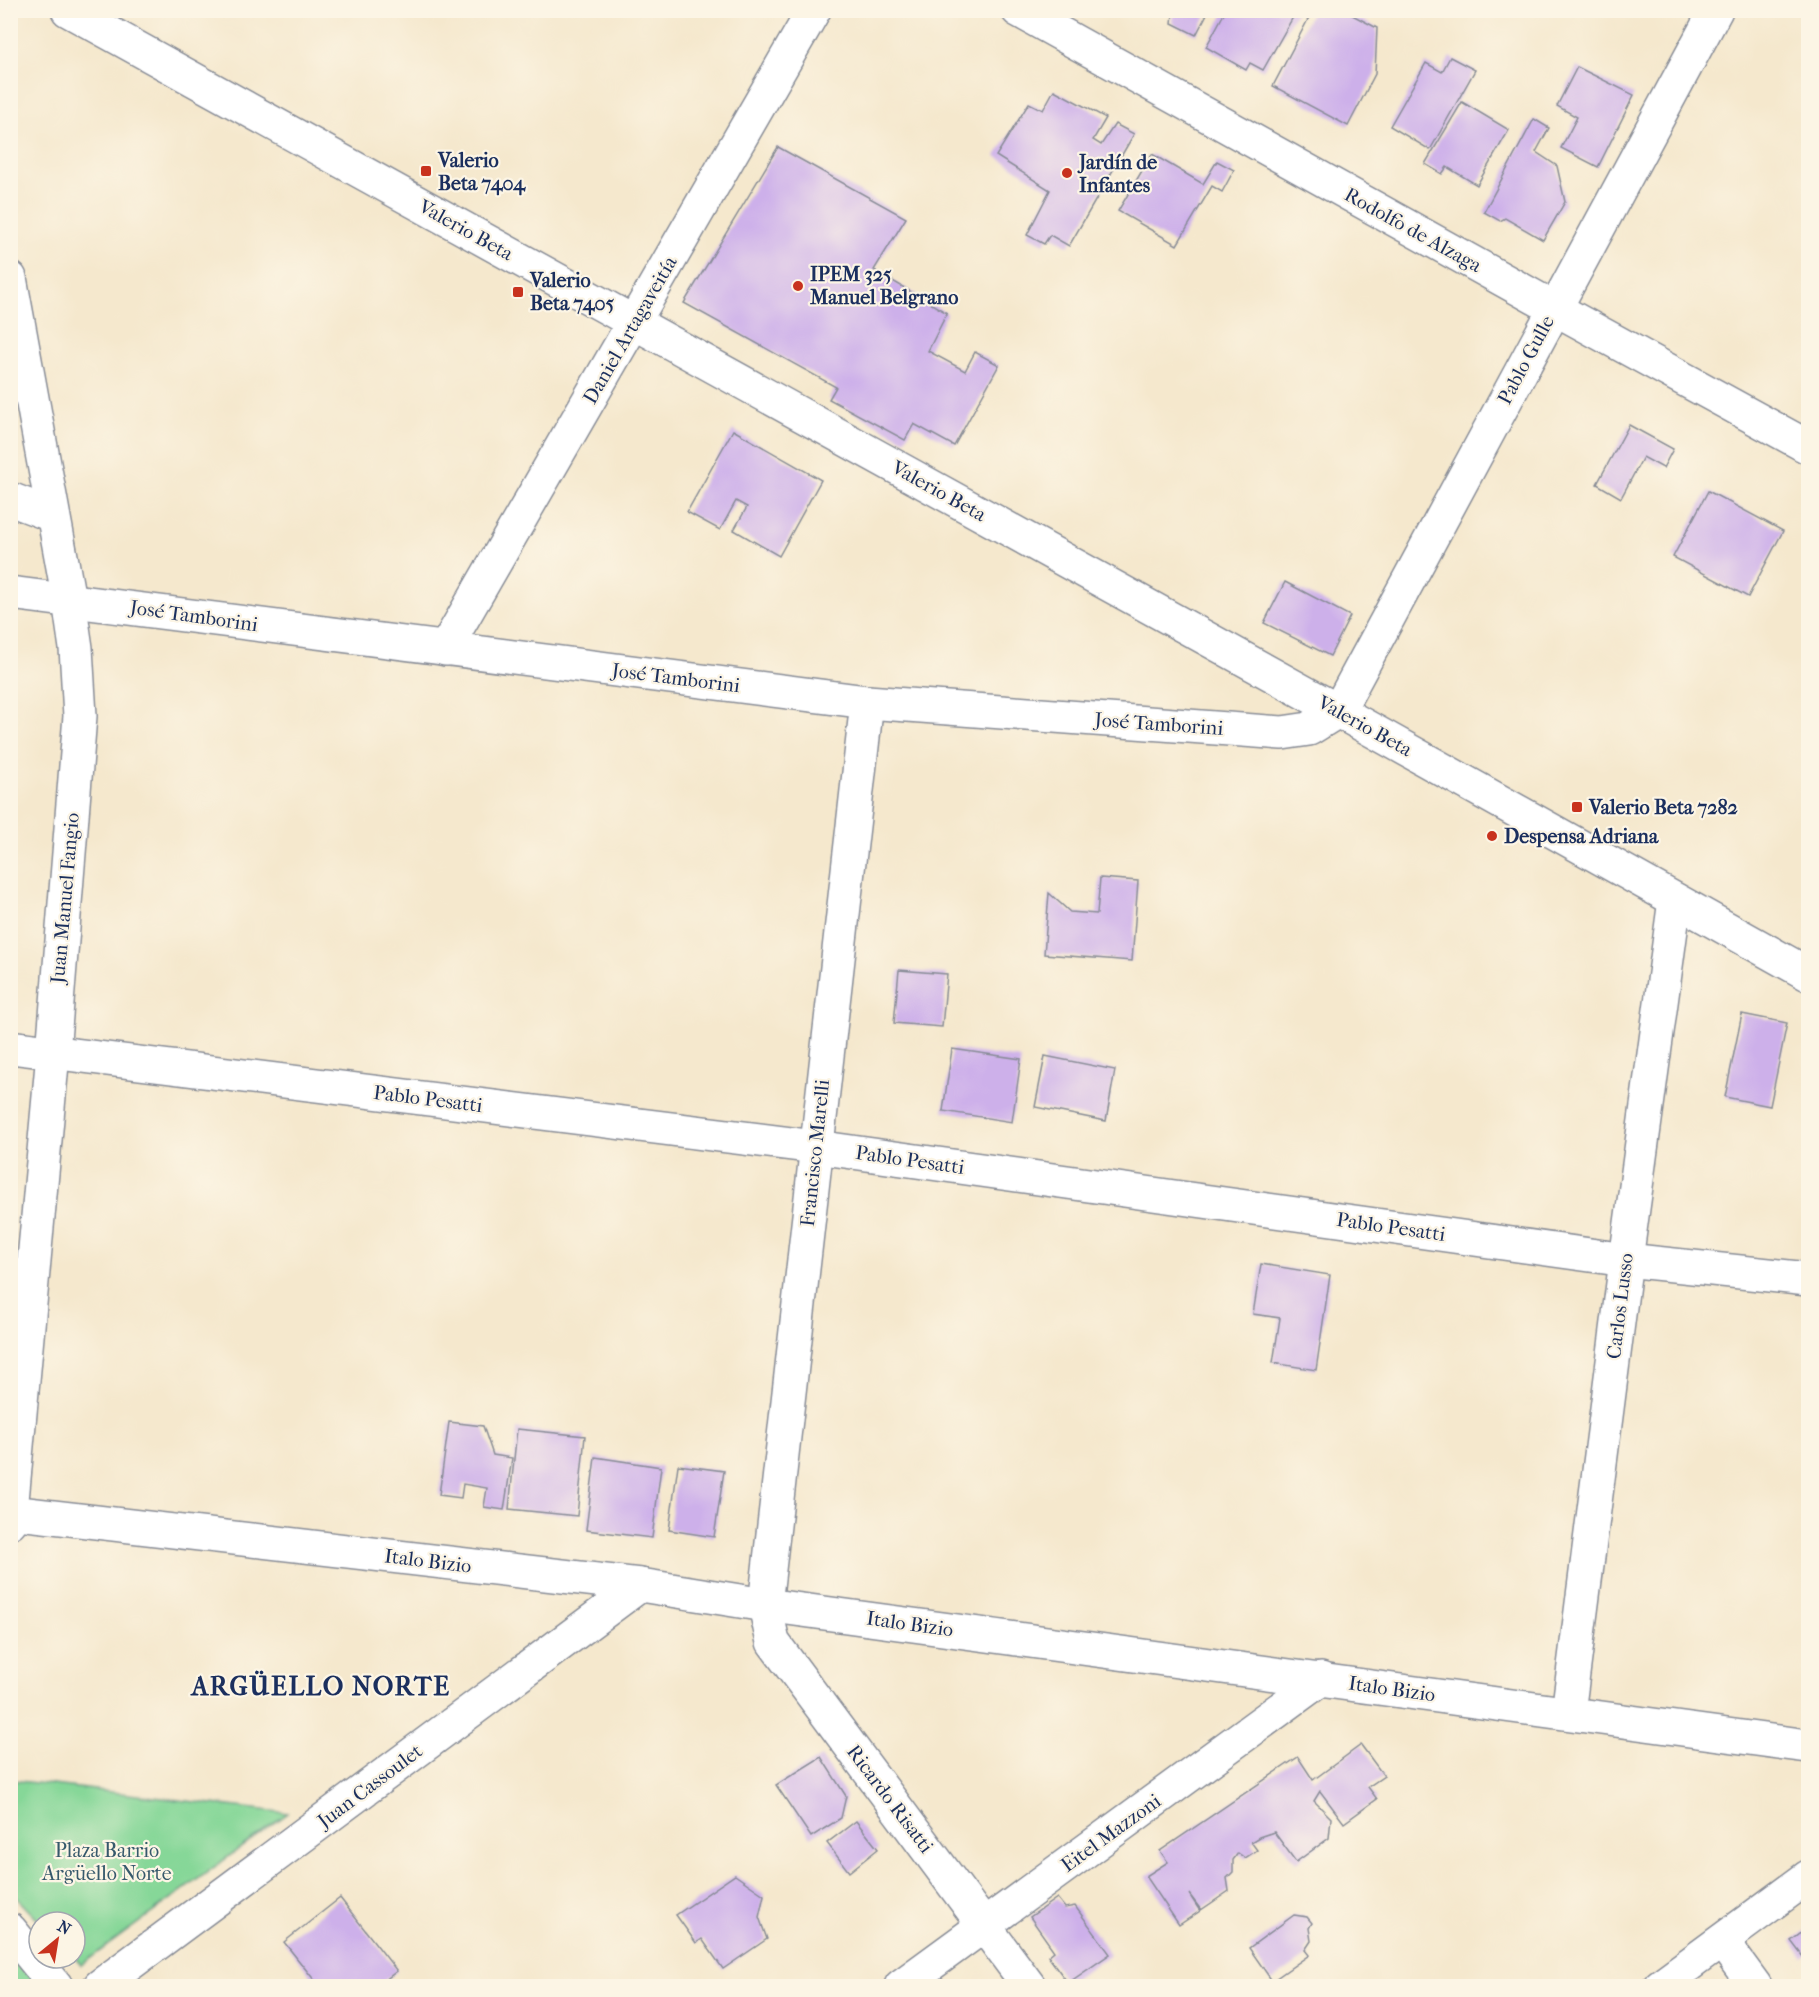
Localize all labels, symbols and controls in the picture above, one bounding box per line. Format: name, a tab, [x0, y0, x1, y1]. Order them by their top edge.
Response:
place label: Valerio Beta 7404	[437, 149, 526, 196]
place label: Jardín de Infantes	[1077, 151, 1157, 197]
marker: Valerio Beta 7404	[419, 164, 433, 178]
marker: Jardín de Infantes	[1060, 166, 1074, 180]
street label: Rodolfo de Alzaga	[1340, 183, 1486, 278]
street label: Valerio Beta	[414, 194, 518, 266]
street label: Daniel Artagaveitía	[578, 251, 682, 408]
place label: IPEM 325 Manuel Belgrano	[809, 263, 958, 309]
place label: Valerio Beta 7405	[529, 269, 615, 316]
marker: IPEM 325 Manuel Belgrano	[791, 279, 805, 293]
marker: Valerio Beta 7405	[511, 285, 525, 299]
street label: Pablo Gulle	[1493, 311, 1559, 408]
street label: Valerio Beta	[887, 455, 991, 527]
street label: José Tamborini	[127, 595, 259, 636]
street label: José Tamborini	[609, 658, 741, 697]
street label: Valerio Beta	[1313, 690, 1417, 762]
street label: José Tamborini	[1092, 708, 1224, 740]
place label: Valerio Beta 7282	[1588, 796, 1738, 819]
marker: Valerio Beta 7282	[1570, 800, 1584, 814]
street label: Juan Manuel Fangio	[46, 812, 84, 986]
place label: Despensa Adriana	[1504, 825, 1659, 848]
marker: Despensa Adriana	[1485, 829, 1499, 843]
street label: Francisco Marelli	[796, 1078, 834, 1228]
street label: Pablo Pesatti	[372, 1081, 484, 1117]
street label: Pablo Pesatti	[854, 1141, 966, 1179]
street label: Pablo Pesatti	[1335, 1208, 1447, 1246]
street label: Carlos Lusso	[1602, 1252, 1638, 1360]
street label: Italo Bizio	[383, 1544, 473, 1578]
street label: Italo Bizio	[865, 1607, 955, 1641]
district label: ARGÜELLO NORTE	[189, 1670, 451, 1702]
street label: Italo Bizio	[1347, 1672, 1437, 1706]
street label: Juan Cassoulet	[312, 1739, 427, 1834]
street label: Ricardo Risatti	[842, 1741, 938, 1858]
street label: Eitel Mazzoni	[1057, 1789, 1165, 1877]
park label: Plaza Barrio Argüello Norte	[41, 1839, 172, 1885]
north arrow	[27, 1910, 87, 1970]
text: N	[54, 1916, 75, 1939]

